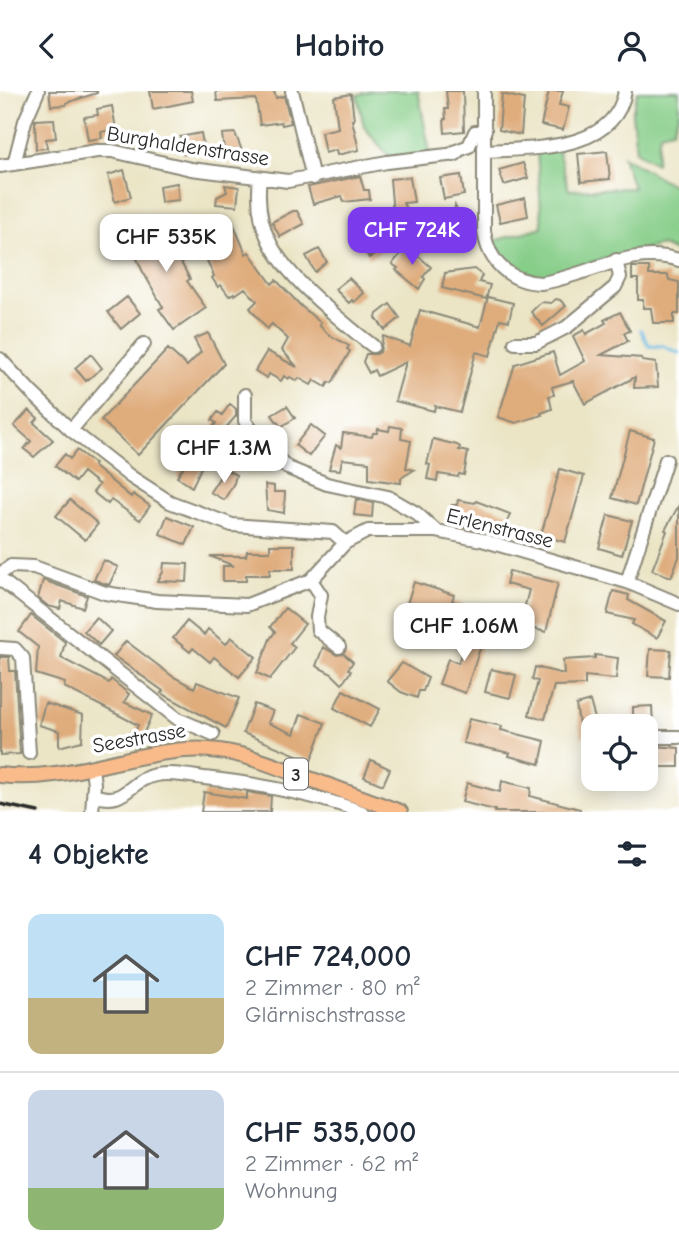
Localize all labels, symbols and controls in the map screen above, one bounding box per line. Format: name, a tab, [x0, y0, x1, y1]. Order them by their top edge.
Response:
icon: back	[28, 27, 66, 65]
text: Habito	[295, 27, 384, 64]
icon: person	[613, 27, 651, 65]
street label: Burghaldenstrasse	[105, 121, 271, 171]
pin: CHF 724K	[340, 207, 484, 267]
pin: CHF 535K	[94, 215, 238, 274]
text: CHF 724K	[364, 216, 460, 243]
text: CHF 535K	[116, 223, 216, 250]
pin: CHF 1.3M	[152, 425, 296, 485]
text: CHF 1.3M	[177, 434, 271, 461]
street label: Erlenstrasse	[444, 503, 556, 553]
pin: CHF 1.06M	[384, 603, 544, 663]
text: CHF 1.06M	[410, 612, 518, 639]
map controls	[581, 714, 658, 791]
button: locate	[581, 714, 658, 791]
street label: Seestrasse	[91, 718, 187, 758]
road number: 3	[284, 759, 308, 789]
icon: filters	[613, 835, 651, 873]
text: 4 Objekte	[28, 837, 149, 872]
text: CHF 724,000	[245, 939, 411, 974]
icon: home	[84, 942, 168, 1026]
text: 2 Zimmer · 80 m²	[245, 974, 420, 1001]
text: Glärnischstrasse	[245, 1001, 406, 1028]
text: CHF 535,000	[245, 1115, 416, 1150]
icon: home	[84, 1118, 168, 1202]
text: 2 Zimmer · 62 m²	[245, 1150, 418, 1177]
text: Wohnung	[245, 1177, 338, 1204]

